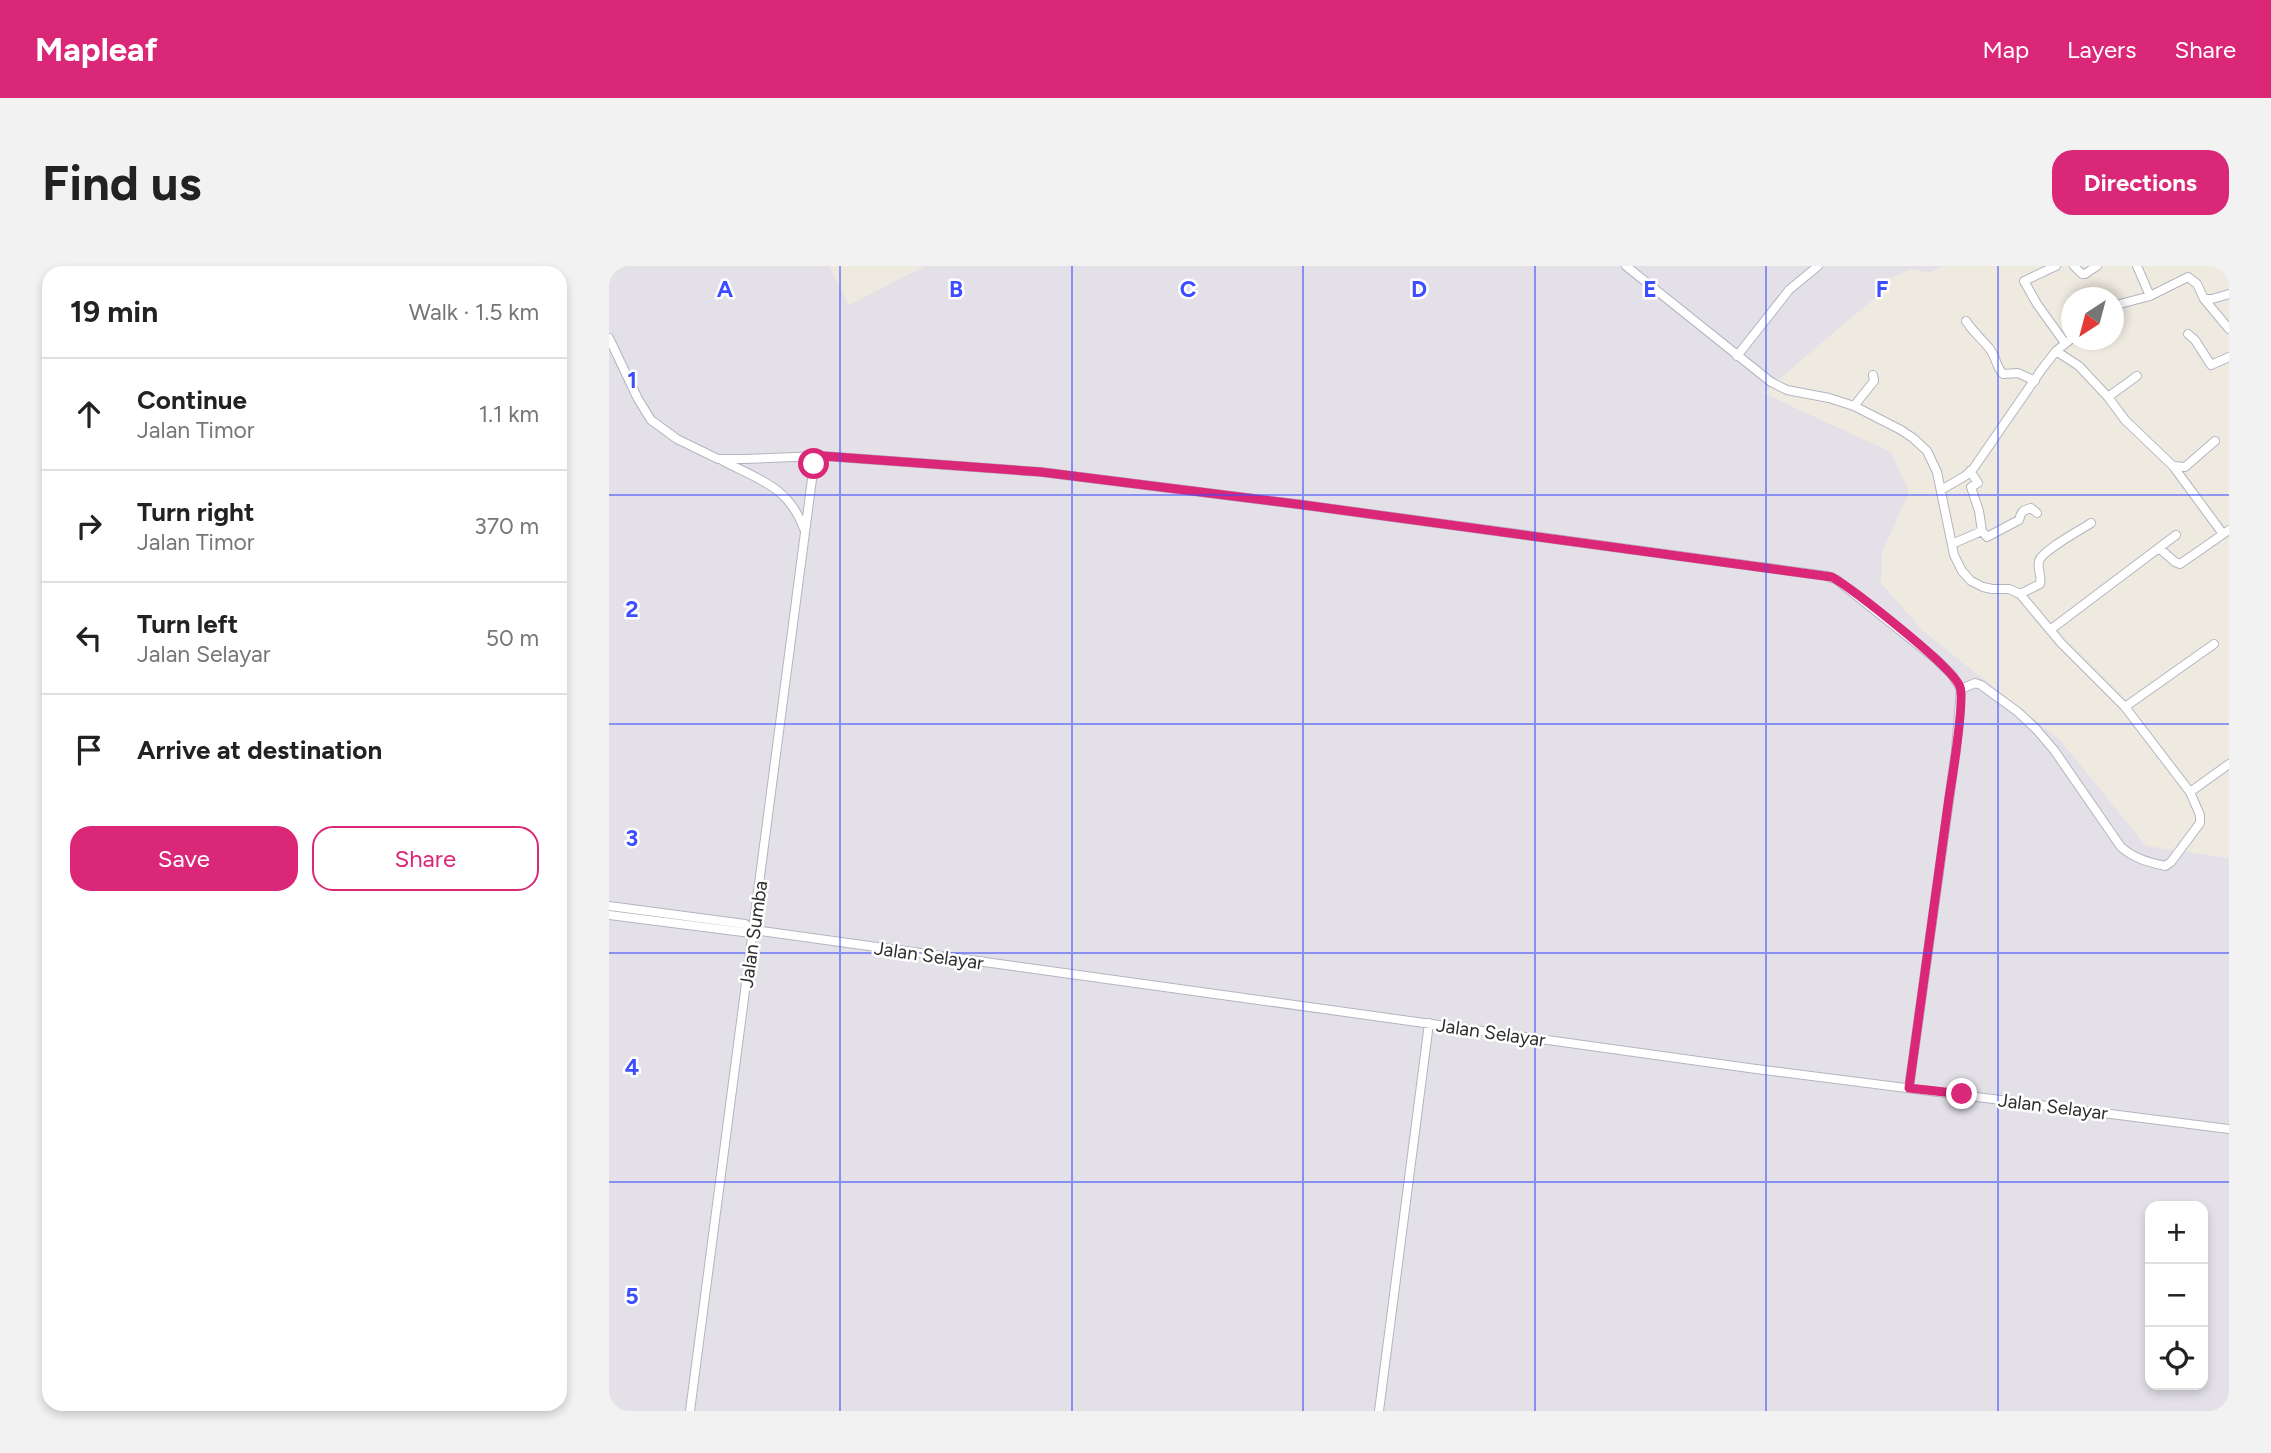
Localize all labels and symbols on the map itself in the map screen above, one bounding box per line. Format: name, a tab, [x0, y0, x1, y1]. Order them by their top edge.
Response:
text: A	[717, 275, 734, 303]
text: B	[949, 275, 963, 303]
text: C	[1180, 275, 1197, 303]
text: D	[1411, 275, 1427, 303]
text: E	[1643, 275, 1657, 303]
text: F	[1876, 275, 1889, 303]
north arrow	[2061, 287, 2124, 350]
text: 1	[627, 366, 637, 394]
route start	[798, 448, 829, 479]
text: 2	[625, 595, 639, 623]
text: 3	[626, 824, 638, 852]
street label: Jalan Sumba	[735, 879, 772, 989]
street label: Jalan Selayar	[873, 936, 986, 975]
street label: Jalan Selayar	[1435, 1013, 1548, 1052]
text: 4	[625, 1053, 639, 1081]
route end	[1946, 1078, 1977, 1109]
street label: Jalan Selayar	[1997, 1088, 2110, 1125]
text: 5	[625, 1282, 639, 1310]

